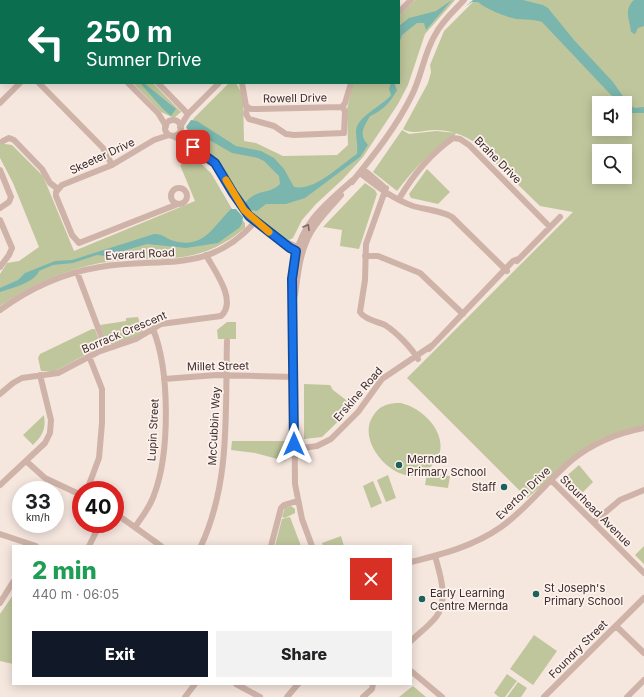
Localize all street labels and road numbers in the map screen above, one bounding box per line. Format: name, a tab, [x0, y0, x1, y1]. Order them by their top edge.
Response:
street label: Rowell Drive	[263, 90, 327, 106]
street label: Brahe Drive	[472, 134, 524, 186]
street label: Skeeter Drive	[67, 135, 137, 177]
street label: Everard Road	[105, 245, 175, 263]
street label: Borrack Crescent	[79, 308, 169, 356]
street label: Millet Street	[187, 358, 250, 374]
street label: Erskine Road	[330, 364, 386, 424]
street label: McCubbin Way	[205, 386, 223, 466]
street label: Lupin Street	[144, 398, 162, 462]
street label: Everton Drive	[493, 464, 553, 522]
street label: Stourhead Avenue	[557, 472, 635, 550]
street label: Foundry Street	[546, 617, 610, 681]

